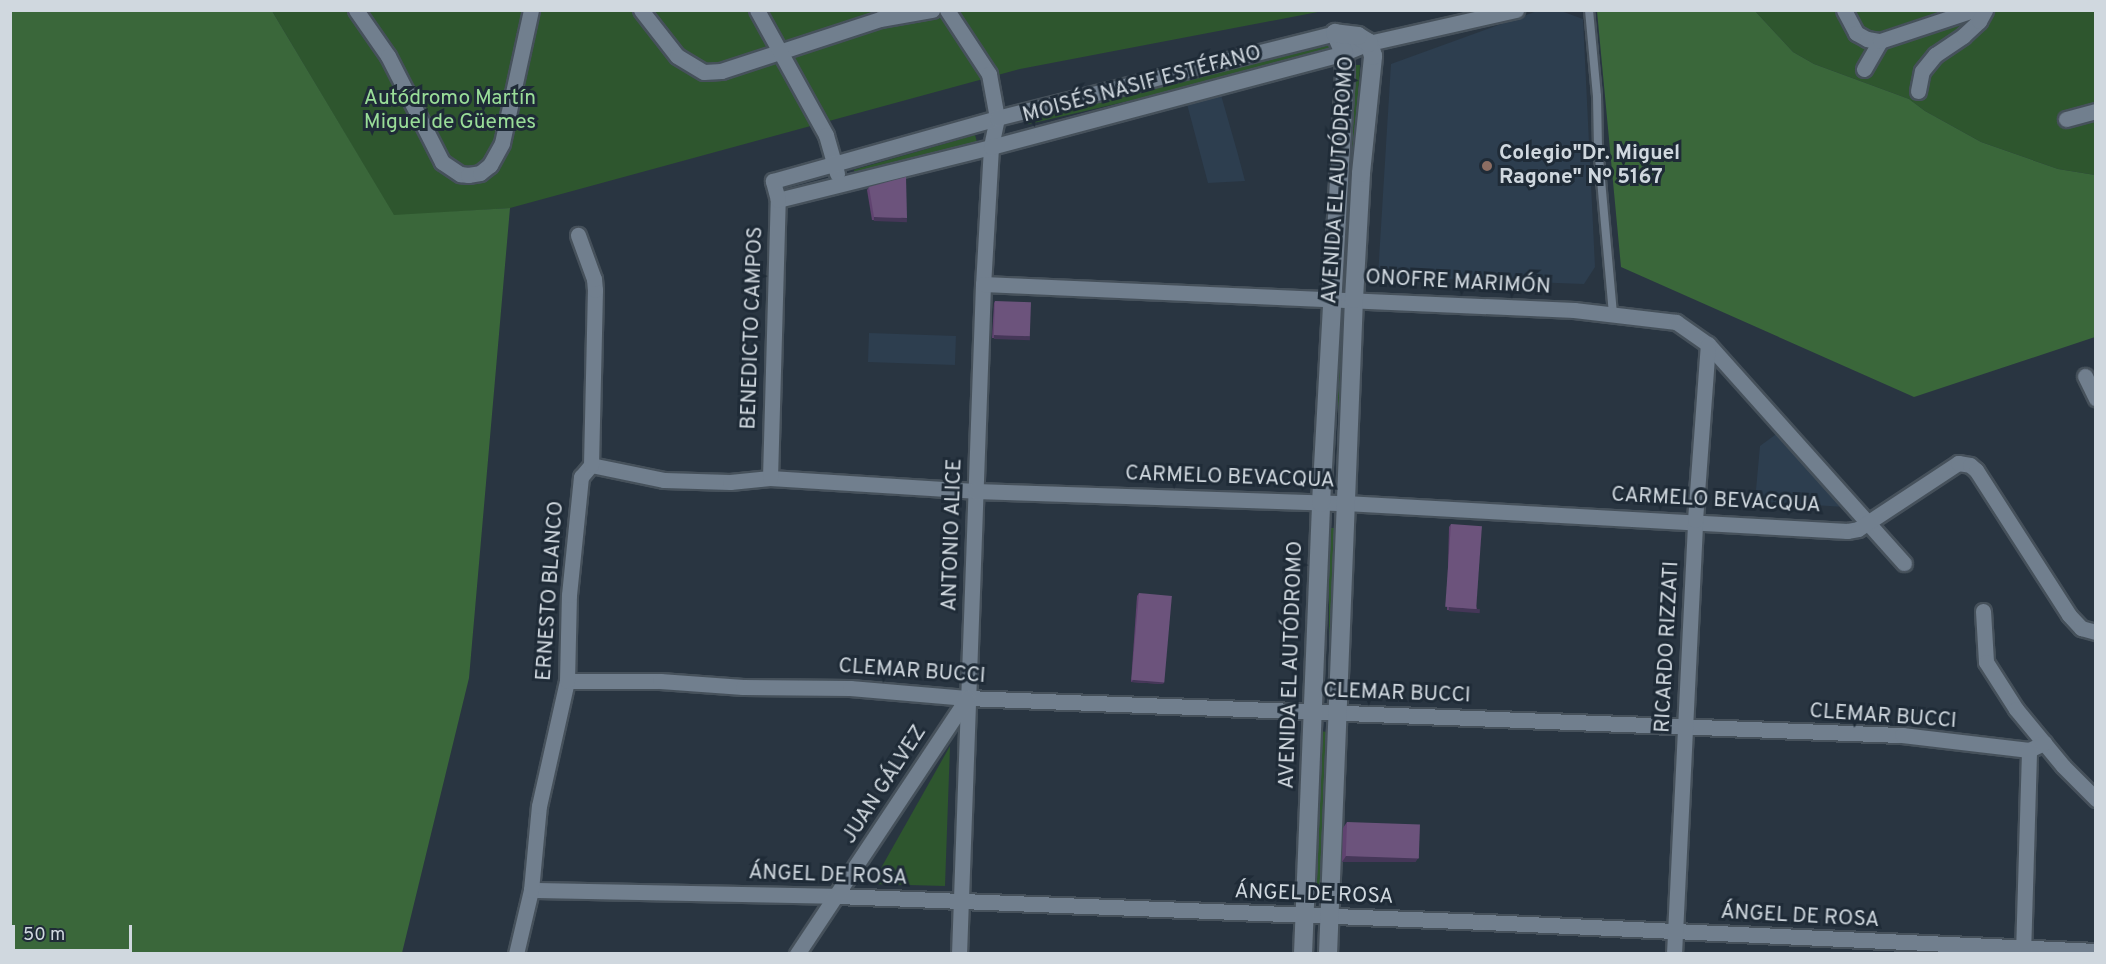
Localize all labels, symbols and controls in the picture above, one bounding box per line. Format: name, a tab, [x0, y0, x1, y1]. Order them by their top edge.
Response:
street label: MOISÉS NASIF ESTÉFANO	[1020, 41, 1264, 129]
street label: AVENIDA EL AUTÓDROMO	[1318, 54, 1360, 306]
park label: Autódromo Martín Miguel de Güemes	[364, 86, 536, 136]
place label: Colegio"Dr. Miguel Ragone" Nº 5167	[1499, 141, 1680, 191]
marker: Colegio"Dr. Miguel Ragone" Nº 5167	[1480, 159, 1494, 173]
street label: BENEDICTO CAMPOS	[737, 226, 769, 430]
street label: ONOFRE MARIMÓN	[1365, 266, 1551, 300]
street label: ANTONIO ALICE	[938, 458, 968, 612]
street label: CARMELO BEVACQUA	[1125, 462, 1335, 494]
street label: CARMELO BEVACQUA	[1611, 483, 1821, 519]
street label: ERNESTO BLANCO	[532, 500, 570, 682]
street label: AVENIDA EL AUTÓDROMO	[1275, 539, 1309, 791]
street label: RICARDO RIZZATI	[1651, 560, 1685, 734]
street label: CLEMAR BUCCI	[838, 654, 986, 690]
street label: CLEMAR BUCCI	[1323, 679, 1471, 709]
street label: CLEMAR BUCCI	[1809, 699, 1957, 735]
street label: JUAN GÁLVEZ	[837, 721, 933, 849]
street label: ÁNGEL DE ROSA	[748, 861, 908, 891]
street label: ÁNGEL DE ROSA	[1234, 880, 1394, 910]
street label: ÁNGEL DE ROSA	[1720, 900, 1880, 934]
scale bar	[15, 913, 135, 951]
text: 50 m	[23, 924, 65, 947]

